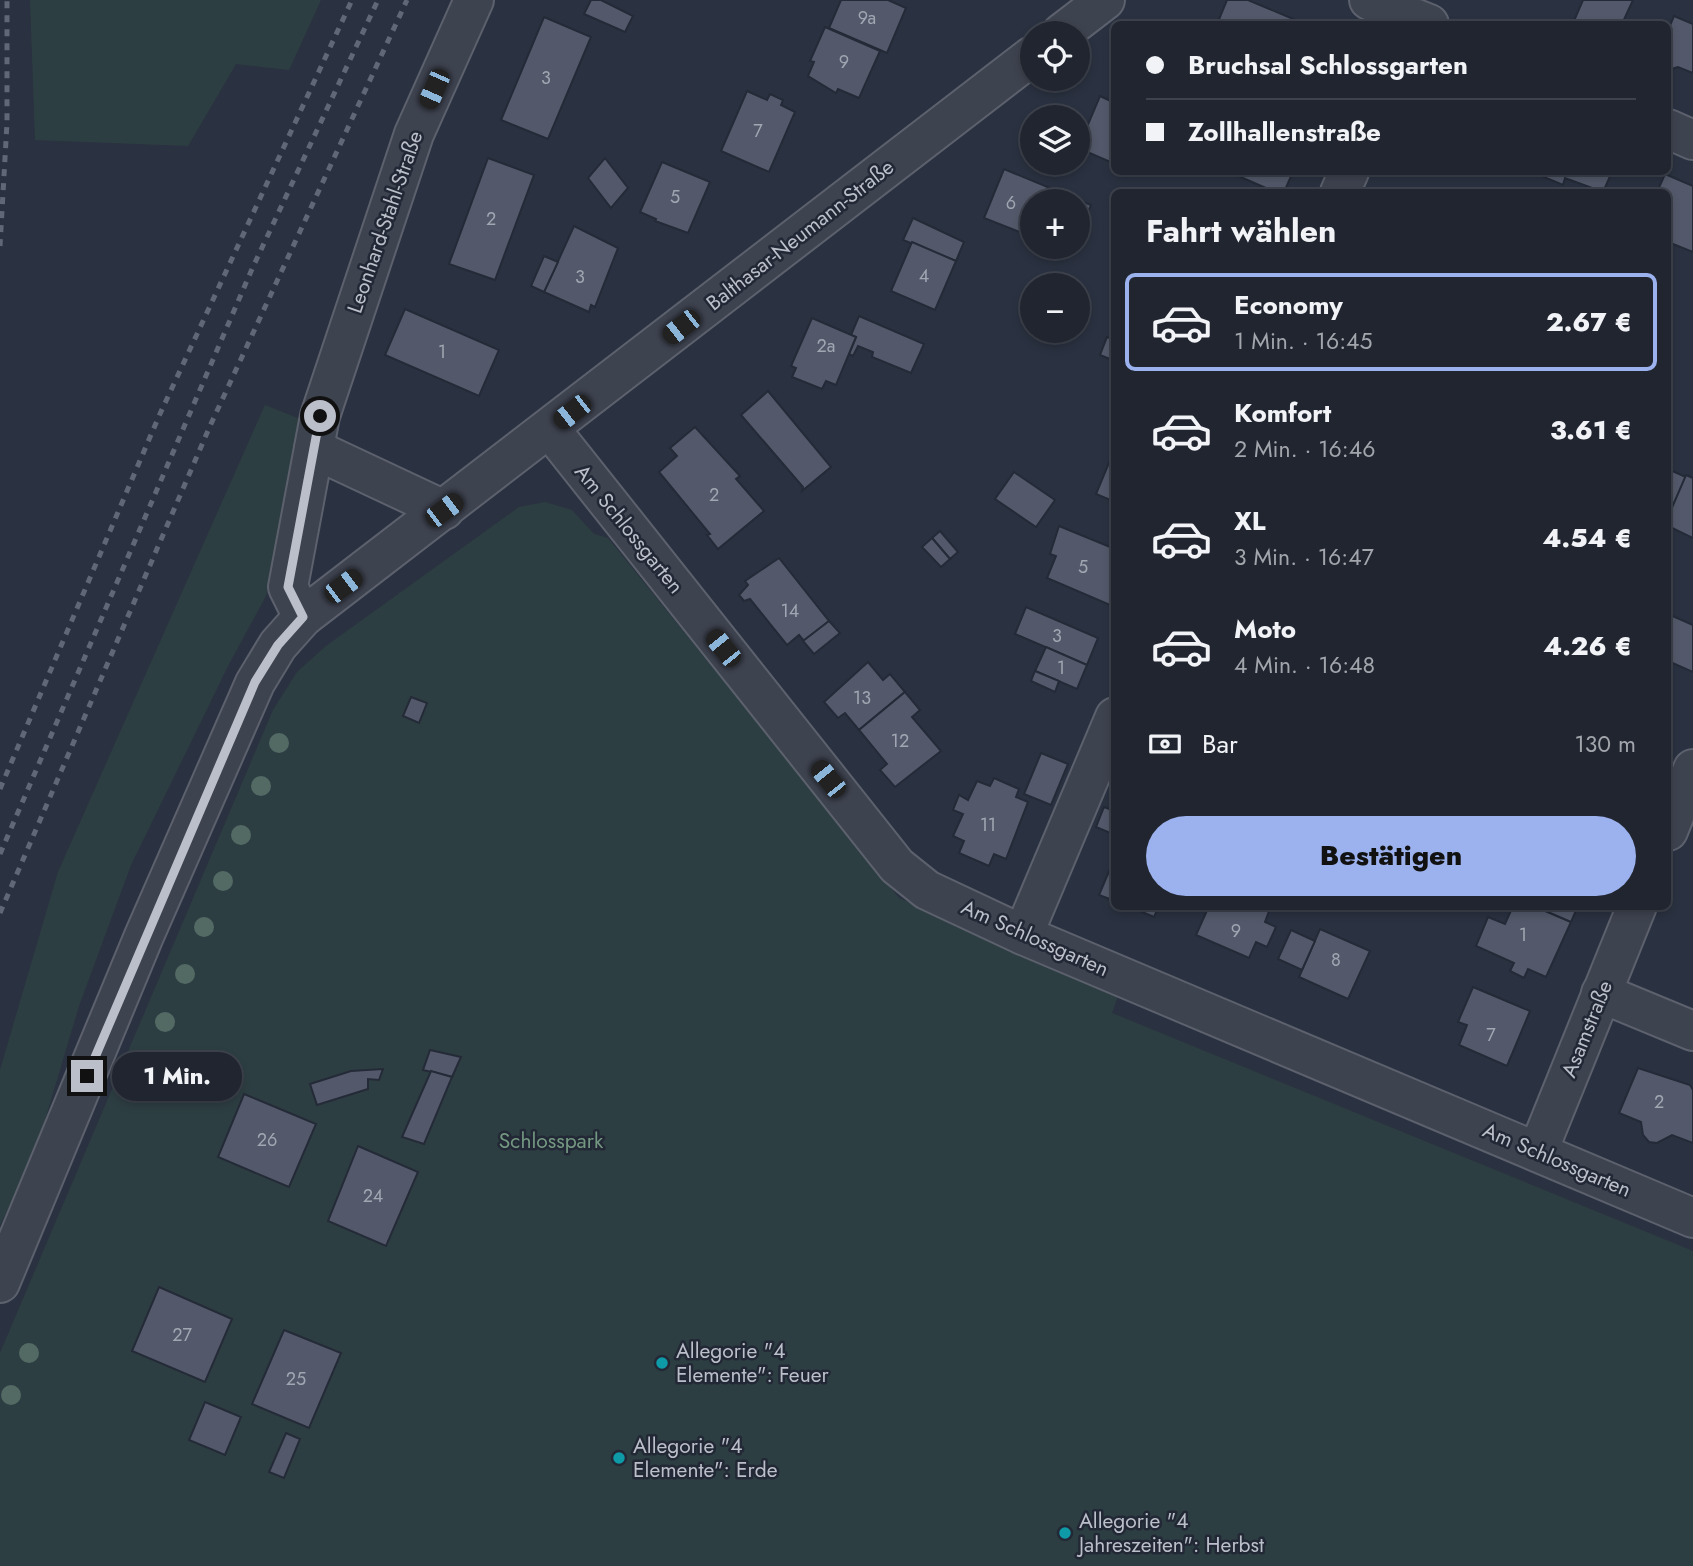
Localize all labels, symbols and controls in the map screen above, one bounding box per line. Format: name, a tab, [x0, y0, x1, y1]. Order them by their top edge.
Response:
house number: 9a	[858, 5, 876, 31]
map controls	[1020, 21, 1090, 343]
button: locate	[1020, 21, 1090, 91]
text: Bruchsal Schlossgarten	[1188, 46, 1468, 84]
house number: 9	[839, 49, 849, 75]
house number: 3	[541, 65, 551, 91]
car	[416, 66, 453, 112]
button: layers	[1020, 105, 1090, 175]
text: Zollhallenstraße	[1188, 113, 1381, 151]
house number: 7	[753, 118, 763, 144]
street label: Leonhard-Stahl-Straße	[340, 127, 430, 317]
street label: Balthasar-Neumann-Straße	[700, 152, 900, 318]
house number: 5	[670, 184, 680, 210]
button: +	[1020, 189, 1090, 259]
house number: 6	[1006, 190, 1016, 216]
house number: 2	[486, 206, 496, 232]
text: Fahrt wählen	[1146, 208, 1336, 254]
house number: 4	[919, 263, 929, 289]
house number: 3	[575, 264, 585, 290]
button: −	[1020, 273, 1090, 343]
text: Economy	[1234, 286, 1343, 324]
icon: car	[1150, 291, 1213, 354]
text: 2.67 €	[1546, 303, 1632, 341]
car	[658, 306, 705, 348]
text: 1 Min. · 16:45	[1234, 324, 1372, 358]
house number: 2a	[817, 333, 835, 359]
house number: 1	[438, 339, 446, 365]
car	[549, 391, 596, 433]
text: Komfort	[1234, 394, 1331, 432]
icon: car	[1150, 399, 1213, 462]
route start	[304, 400, 336, 432]
text: 3.61 €	[1550, 411, 1632, 449]
text: 2 Min. · 16:46	[1234, 432, 1375, 466]
street label: Am Schlossgarten	[567, 458, 691, 600]
house number: 2	[709, 482, 719, 508]
car	[421, 489, 468, 531]
text: XL	[1234, 502, 1266, 540]
icon: car	[1150, 507, 1213, 570]
text: 4.54 €	[1543, 519, 1632, 557]
text: 3 Min. · 16:47	[1234, 540, 1374, 574]
house number: 5	[1078, 554, 1088, 580]
car	[320, 565, 367, 607]
house number: 14	[781, 598, 799, 624]
text: Moto	[1234, 610, 1296, 648]
icon: car	[1150, 615, 1213, 678]
house number: 3	[1052, 623, 1062, 649]
car	[702, 625, 745, 671]
text: 4.26 €	[1543, 627, 1632, 665]
text: 4 Min. · 16:48	[1234, 648, 1375, 682]
house number: 1	[1057, 655, 1065, 681]
house number: 13	[853, 685, 871, 711]
icon: cash	[1146, 725, 1184, 763]
text: Bar	[1202, 725, 1238, 763]
text: 130 m	[1574, 727, 1636, 761]
house number: 12	[891, 728, 909, 754]
car	[807, 756, 850, 802]
house number: 11	[980, 812, 996, 838]
button: Bestätigen	[1146, 816, 1636, 896]
street label: Am Schlossgarten	[957, 892, 1113, 984]
house number: 9	[1231, 918, 1241, 944]
house number: 1	[1519, 922, 1527, 948]
house number: 8	[1331, 947, 1341, 973]
street label: Asamstraße	[1554, 976, 1620, 1082]
house number: 7	[1486, 1022, 1496, 1048]
callout: 1 Min.	[112, 1052, 241, 1100]
text: 1 Min.	[143, 1059, 211, 1093]
route end	[71, 1060, 103, 1092]
house number: 2	[1654, 1089, 1664, 1115]
street label: Am Schlossgarten	[1478, 1115, 1636, 1205]
park label: Schlosspark	[499, 1126, 604, 1156]
house number: 26	[257, 1127, 277, 1153]
house number: 24	[363, 1183, 383, 1209]
house number: 27	[172, 1322, 192, 1348]
place label: Allegorie "4 Elemente": Feuer	[676, 1336, 830, 1390]
marker: Allegorie "4 Elemente": Feuer	[654, 1355, 670, 1371]
house number: 25	[286, 1366, 306, 1392]
place label: Allegorie "4 Elemente": Erde	[633, 1431, 778, 1485]
marker: Allegorie "4 Elemente": Erde	[611, 1450, 627, 1466]
place label: Allegorie "4 Jahreszeiten": Herbst	[1076, 1506, 1264, 1560]
marker: Allegorie "4 Jahreszeiten": Herbst	[1057, 1525, 1073, 1541]

